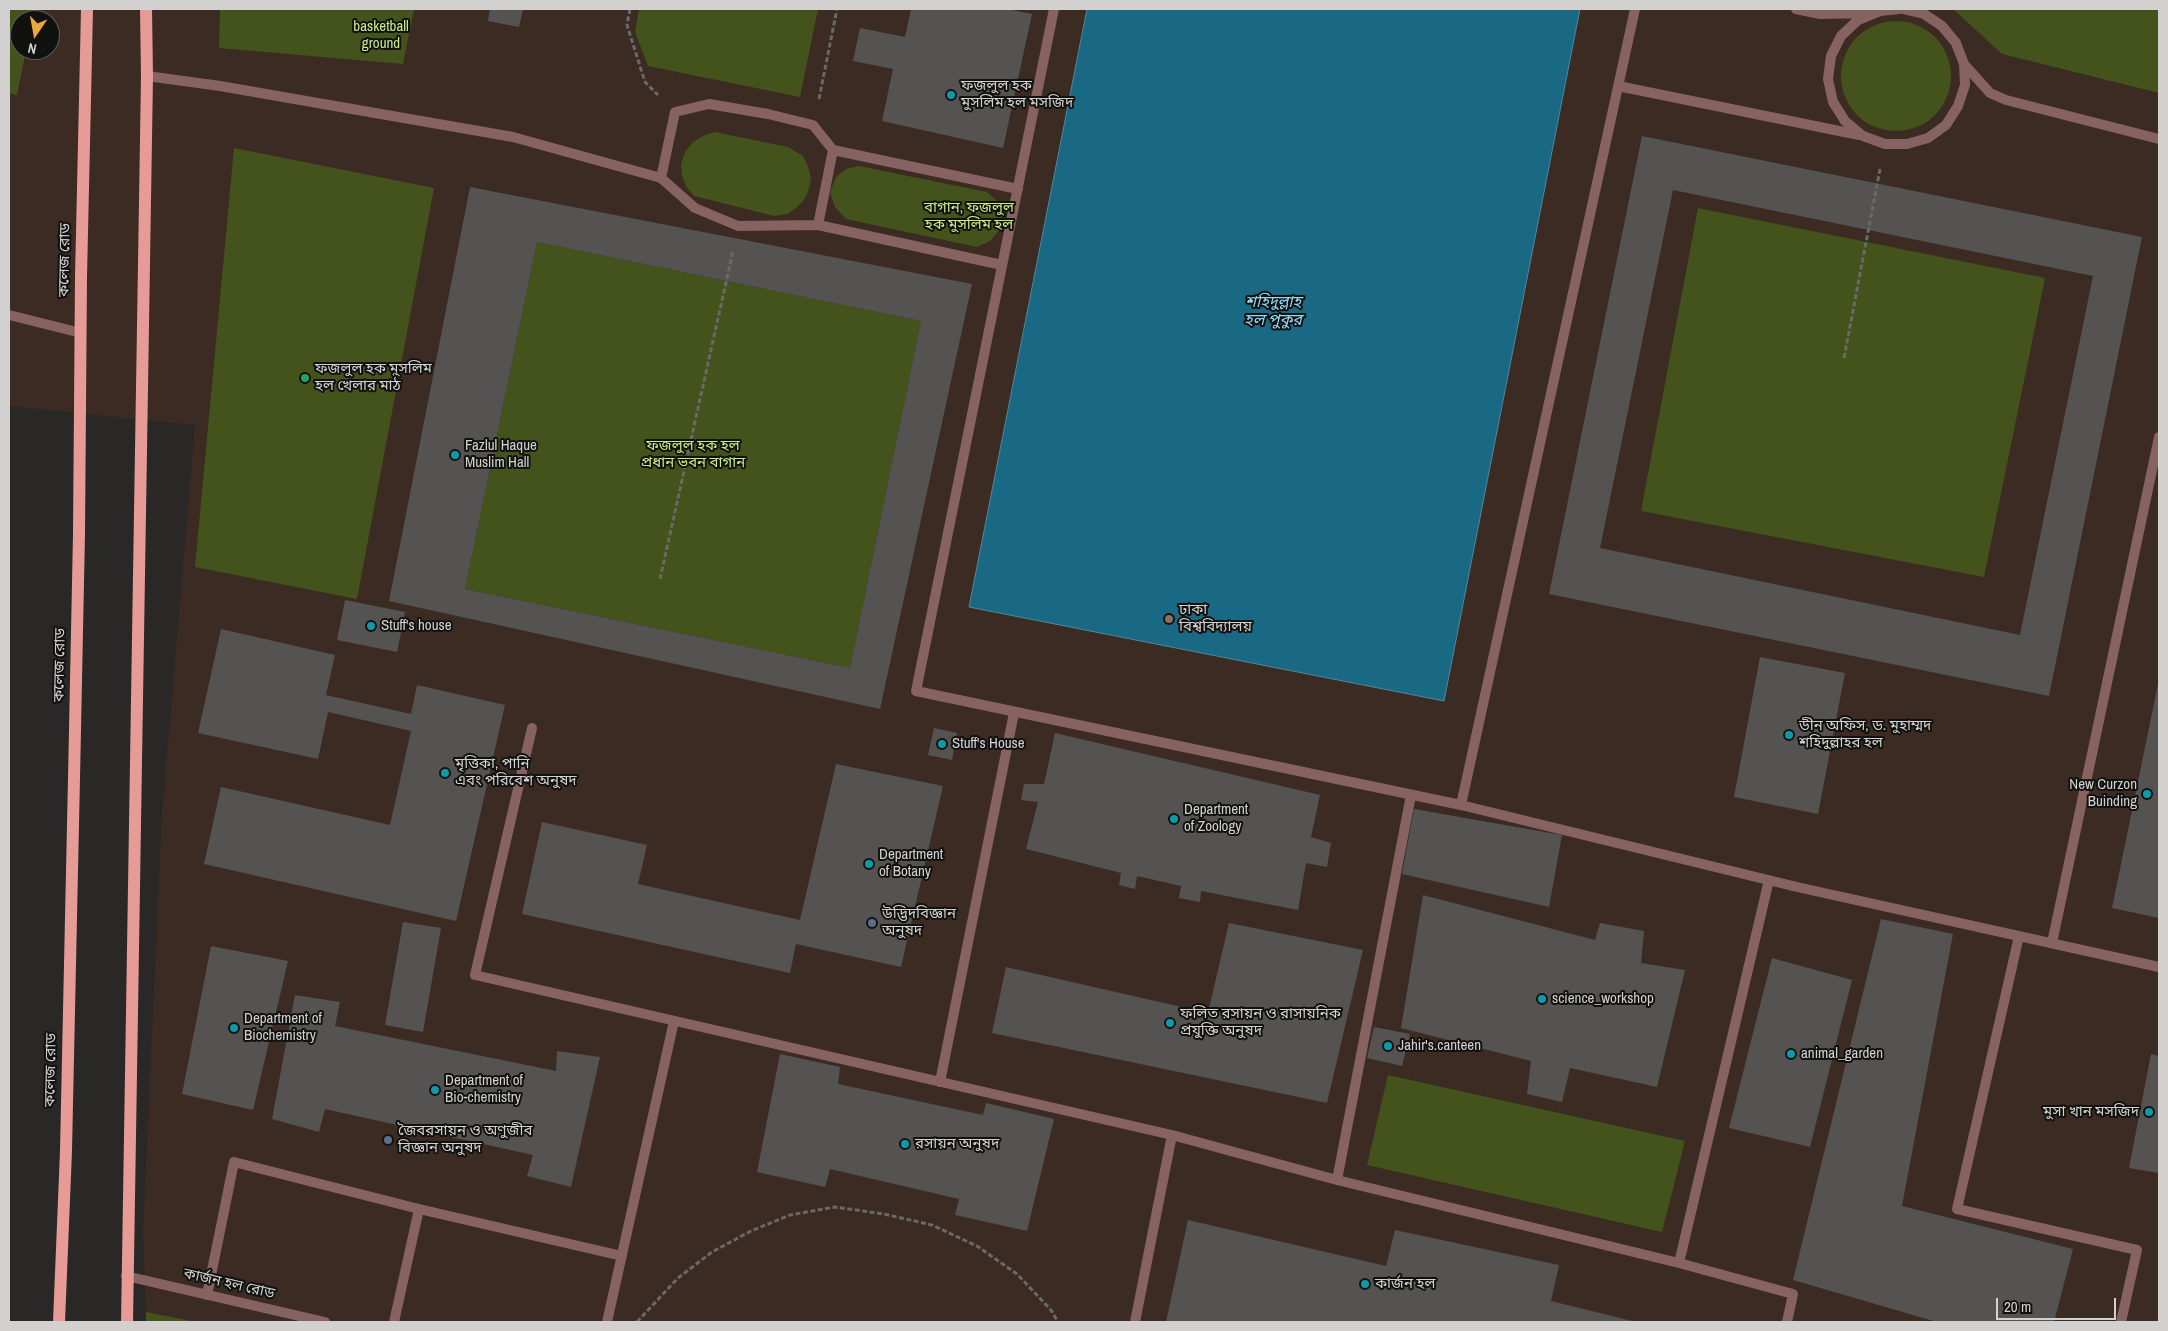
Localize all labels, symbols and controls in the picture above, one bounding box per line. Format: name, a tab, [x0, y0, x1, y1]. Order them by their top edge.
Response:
north arrow	[10, 10, 60, 60]
park label: basketball ground	[353, 18, 409, 53]
text: N	[26, 39, 38, 58]
place label: ফজলুল হক মুসলিম হল মসজিদ	[961, 77, 1073, 112]
marker: ফজলুল হক মুসলিম হল মসজিদ	[945, 89, 957, 101]
park label: বাগান, ফজলুল হক মুসলিম হল	[924, 199, 1014, 234]
street label: কলেজ রোড	[55, 223, 75, 297]
water label: শহিদুল্লাহ হল পুকুর	[1244, 293, 1302, 331]
place label: ফজলুল হক মুসলিম হল খেলার মাঠ	[315, 360, 432, 395]
marker: ফজলুল হক মুসলিম হল খেলার মাঠ	[299, 372, 311, 384]
place label: Fazlul Haque Muslim Hall	[465, 437, 537, 472]
park label: ফজলুল হক হল প্রধান ভবন বাগান	[641, 437, 745, 472]
marker: Fazlul Haque Muslim Hall	[449, 449, 461, 461]
place label: ঢাকা বিশ্ববিদ্যালয়	[1179, 601, 1252, 636]
marker: ঢাকা বিশ্ববিদ্যালয়	[1163, 613, 1175, 625]
place label: Stuff's house	[381, 617, 452, 635]
marker: Stuff's house	[365, 620, 377, 632]
street label: কলেজ রোড	[50, 628, 70, 702]
place label: ডীন অফিস, ড. মুহাম্মদ শহিদুল্লাহর হল	[1799, 717, 1931, 752]
marker: ডীন অফিস, ড. মুহাম্মদ শহিদুল্লাহর হল	[1783, 729, 1795, 741]
place label: Stuff's House	[952, 735, 1025, 753]
marker: Stuff's House	[936, 738, 948, 750]
place label: মৃত্তিকা, পানি এবং পরিবেশ অনুষদ	[455, 755, 577, 790]
marker: মৃত্তিকা, পানি এবং পরিবেশ অনুষদ	[439, 767, 451, 779]
place label: New Curzon Buinding	[2069, 776, 2137, 811]
marker: New Curzon Buinding	[2141, 788, 2153, 800]
place label: Department of Zoology	[1184, 801, 1248, 836]
marker: Department of Zoology	[1168, 813, 1180, 825]
place label: Department of Botany	[879, 846, 943, 881]
marker: Department of Botany	[863, 858, 875, 870]
place label: উদ্ভিদবিজ্ঞান অনুষদ	[882, 905, 956, 940]
marker: উদ্ভিদবিজ্ঞান অনুষদ	[866, 917, 878, 929]
place label: science_workshop	[1552, 990, 1654, 1008]
marker: science_workshop	[1536, 993, 1548, 1005]
place label: ফলিত রসায়ন ও রাসায়নিক প্রযুক্তি অনুষদ	[1180, 1005, 1341, 1040]
place label: Department of Biochemistry	[244, 1010, 322, 1045]
marker: ফলিত রসায়ন ও রাসায়নিক প্রযুক্তি অনুষদ	[1164, 1017, 1176, 1029]
marker: Department of Biochemistry	[228, 1022, 240, 1034]
street label: কলেজ রোড	[41, 1033, 61, 1107]
place label: Jahir's.canteen	[1398, 1037, 1481, 1055]
marker: Jahir's.canteen	[1382, 1040, 1394, 1052]
place label: animal_garden	[1801, 1045, 1883, 1063]
marker: animal_garden	[1785, 1048, 1797, 1060]
place label: Department of Bio-chemistry	[445, 1072, 523, 1107]
marker: Department of Bio-chemistry	[429, 1084, 441, 1096]
place label: মুসা খান মসজিদ	[2043, 1103, 2139, 1121]
marker: মুসা খান মসজিদ	[2143, 1106, 2155, 1118]
place label: জৈবরসায়ন ও অণুজীব বিজ্ঞান অনুষদ	[398, 1122, 532, 1157]
marker: জৈবরসায়ন ও অণুজীব বিজ্ঞান অনুষদ	[382, 1134, 394, 1146]
place label: রসায়ন অনুষদ	[915, 1135, 999, 1153]
marker: রসায়ন অনুষদ	[899, 1138, 911, 1150]
street label: কার্জন হল রোড	[182, 1265, 276, 1303]
place label: কার্জন হল	[1375, 1275, 1435, 1293]
marker: কার্জন হল	[1359, 1278, 1371, 1290]
scale bar	[1998, 1288, 2118, 1320]
text: 20 m	[2004, 1296, 2031, 1317]

